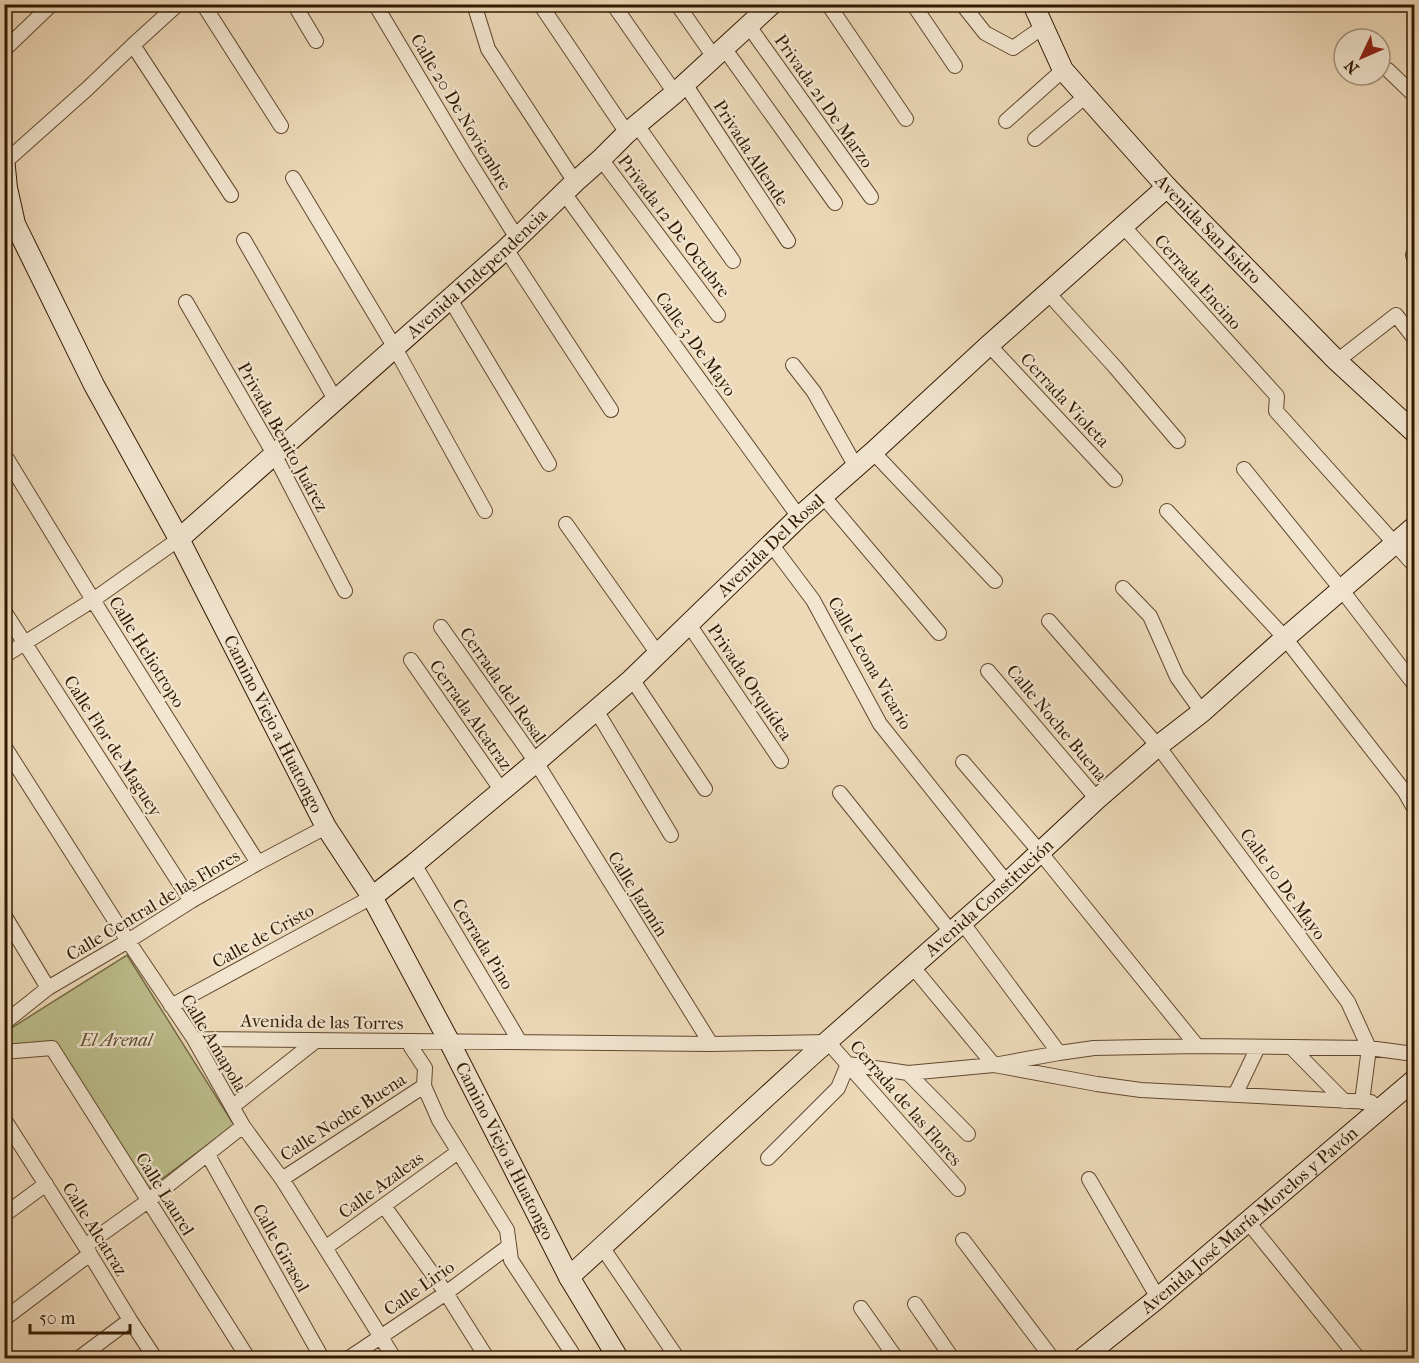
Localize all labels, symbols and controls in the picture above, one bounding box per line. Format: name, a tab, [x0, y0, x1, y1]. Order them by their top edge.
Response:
north arrow	[1332, 27, 1392, 87]
street label: Calle 20 De Noviembre	[406, 30, 516, 194]
street label: Privada 21 De Marzo	[770, 30, 878, 172]
text: N	[1340, 55, 1363, 78]
street label: Privada Allende	[709, 96, 793, 210]
street label: Privada 12 De Octubre	[613, 151, 734, 302]
street label: Avenida San Isidro	[1149, 170, 1266, 288]
street label: Avenida Independencia	[402, 204, 552, 344]
street label: Cerrada Encino	[1149, 230, 1246, 334]
street label: Calle 3 De Mayo	[651, 288, 740, 400]
street label: Cerrada Violeta	[1016, 349, 1114, 452]
street label: Privada Benito Juárez	[233, 359, 332, 516]
street label: Avenida Del Rosal	[712, 490, 829, 602]
street label: Calle Heliotropo	[104, 593, 189, 712]
street label: Calle Leona Vicario	[823, 593, 916, 733]
street label: Privada Orquídea	[703, 620, 797, 745]
street label: Cerrada del Rosal	[455, 624, 550, 747]
street label: Camino Viejo a Huatongo	[219, 632, 327, 817]
street label: Cerrada Alcatraz	[425, 656, 516, 775]
street label: Calle Noche Buena	[1002, 661, 1112, 786]
street label: Calle Flor de Maguey	[59, 672, 167, 822]
street label: Calle 10 De Mayo	[1235, 825, 1330, 944]
street label: Avenida Constitución	[920, 835, 1058, 962]
street label: Calle Central de las Flores	[63, 845, 244, 966]
street label: Calle Jazmín	[603, 848, 672, 941]
street label: Cerrada Pino	[447, 895, 518, 994]
street label: Calle de Cristo	[209, 900, 318, 973]
street label: Calle Amapola	[176, 991, 251, 1096]
street label: Avenida de las Torres	[239, 1011, 404, 1034]
park label: El Arenal	[79, 1030, 155, 1051]
street label: Cerrada de las Flores	[845, 1036, 966, 1171]
street label: Camino Viejo a Huatongo	[450, 1059, 558, 1244]
street label: Calle Noche Buena	[276, 1069, 411, 1166]
street label: Avenida José María Morelos y Pavón	[1136, 1122, 1363, 1319]
street label: Calle Azaleas	[335, 1147, 428, 1223]
street label: Calle Laurel	[131, 1149, 198, 1240]
street label: Calle Alcatraz	[58, 1179, 132, 1280]
street label: Calle Girasol	[248, 1200, 313, 1296]
street label: Calle Lirio	[380, 1257, 459, 1320]
scale bar	[30, 1297, 130, 1335]
text: 50 m	[39, 1308, 76, 1329]

